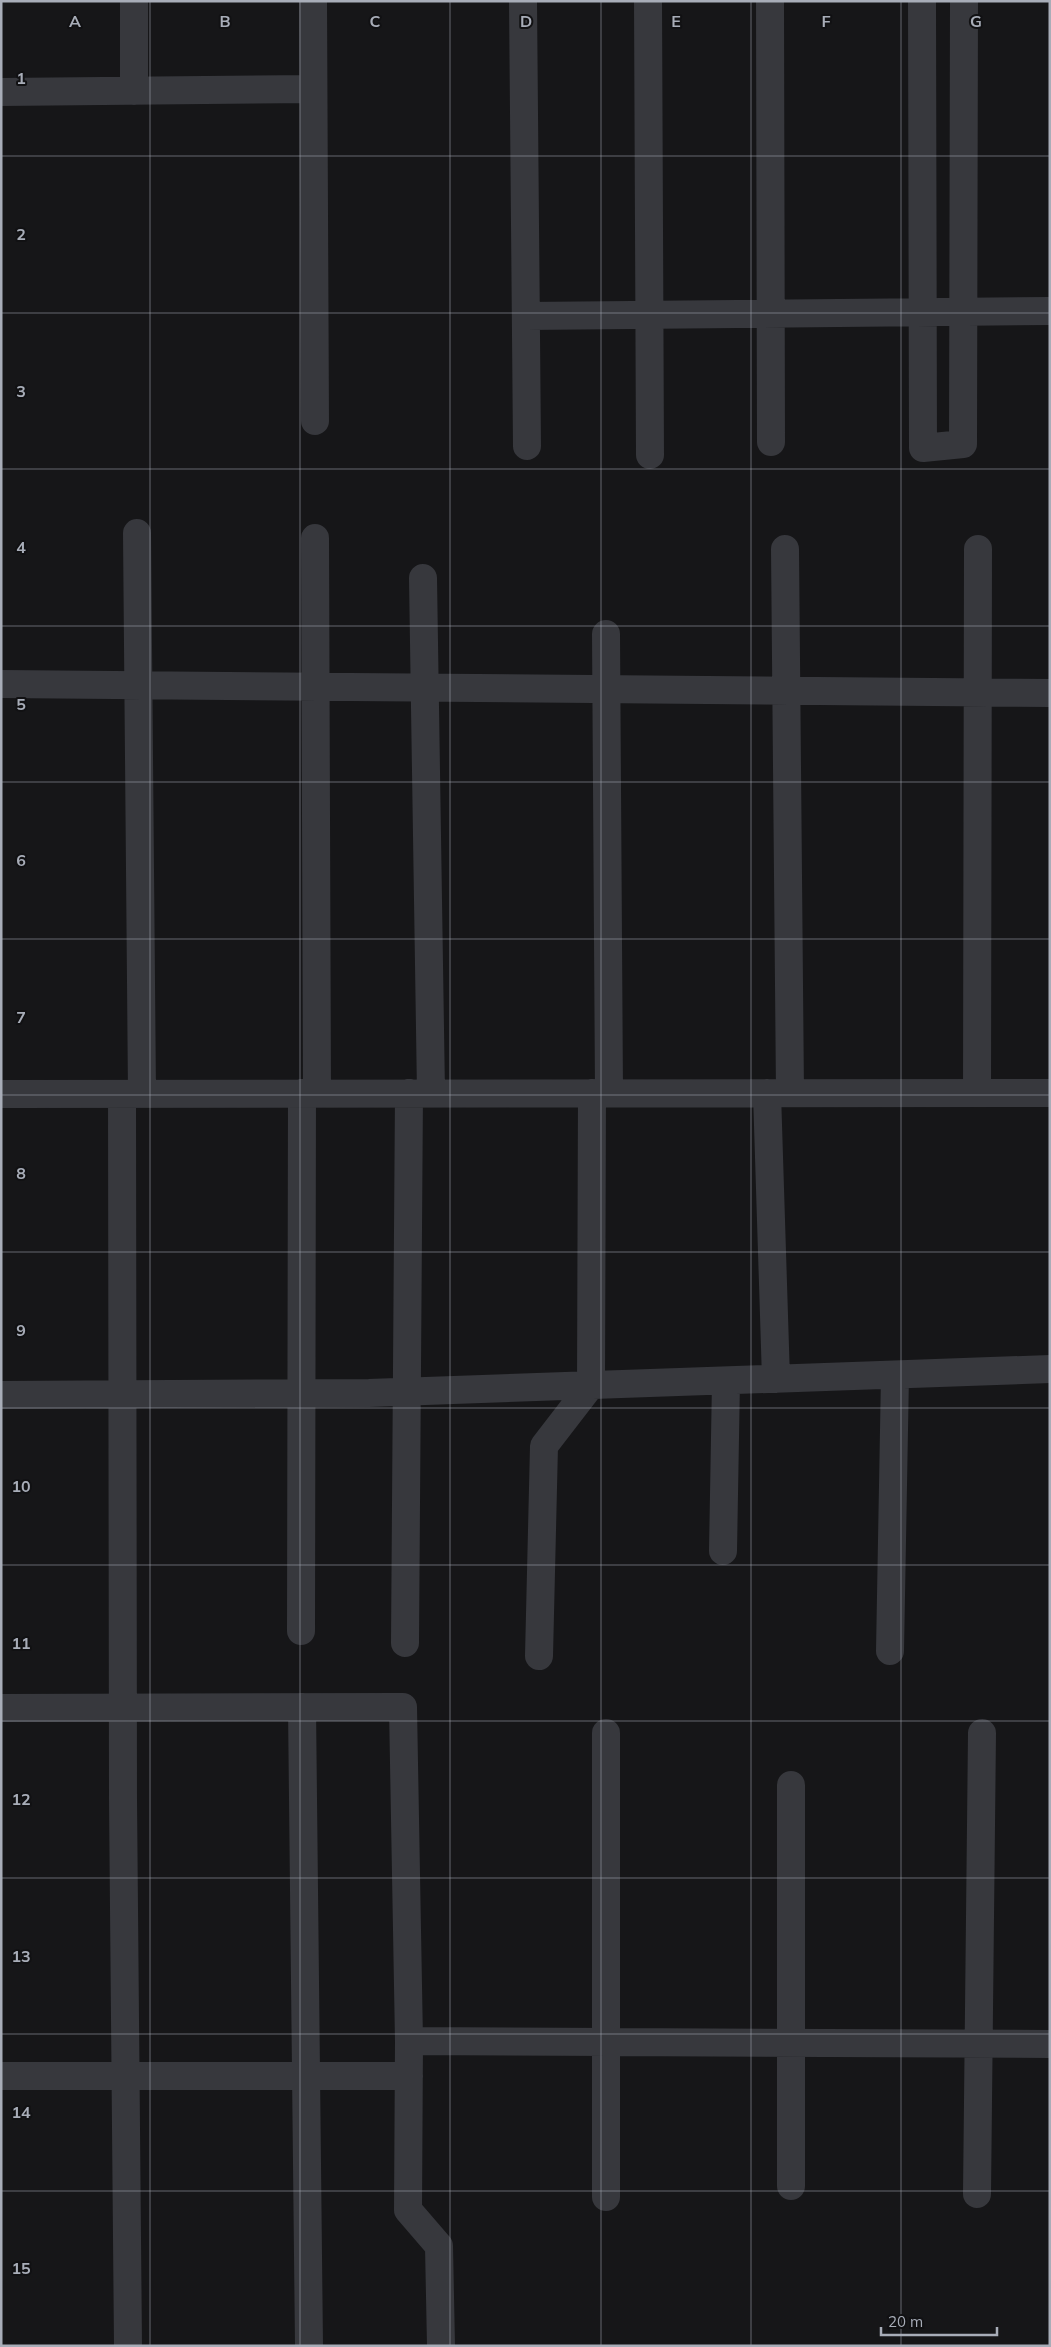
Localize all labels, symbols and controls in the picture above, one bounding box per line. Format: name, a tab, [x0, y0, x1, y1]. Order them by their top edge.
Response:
text: A	[69, 11, 81, 31]
text: B	[219, 11, 231, 31]
text: C	[370, 11, 381, 31]
text: D	[520, 11, 532, 31]
text: E	[671, 11, 681, 31]
text: F	[821, 11, 831, 31]
text: G	[970, 11, 982, 31]
text: 1	[16, 68, 26, 88]
text: 2	[16, 224, 26, 244]
text: 3	[16, 381, 26, 401]
text: 4	[16, 537, 26, 557]
text: 5	[16, 694, 26, 714]
text: 6	[16, 850, 26, 870]
text: 7	[16, 1007, 26, 1027]
text: 8	[16, 1163, 26, 1183]
text: 9	[16, 1320, 26, 1340]
text: 10	[11, 1476, 31, 1496]
text: 11	[11, 1633, 31, 1653]
text: 12	[11, 1789, 31, 1809]
text: 13	[11, 1946, 31, 1966]
text: 14	[11, 2102, 31, 2122]
text: 15	[11, 2258, 31, 2278]
scale bar	[881, 2304, 997, 2336]
text: 20 m	[888, 2312, 923, 2331]

